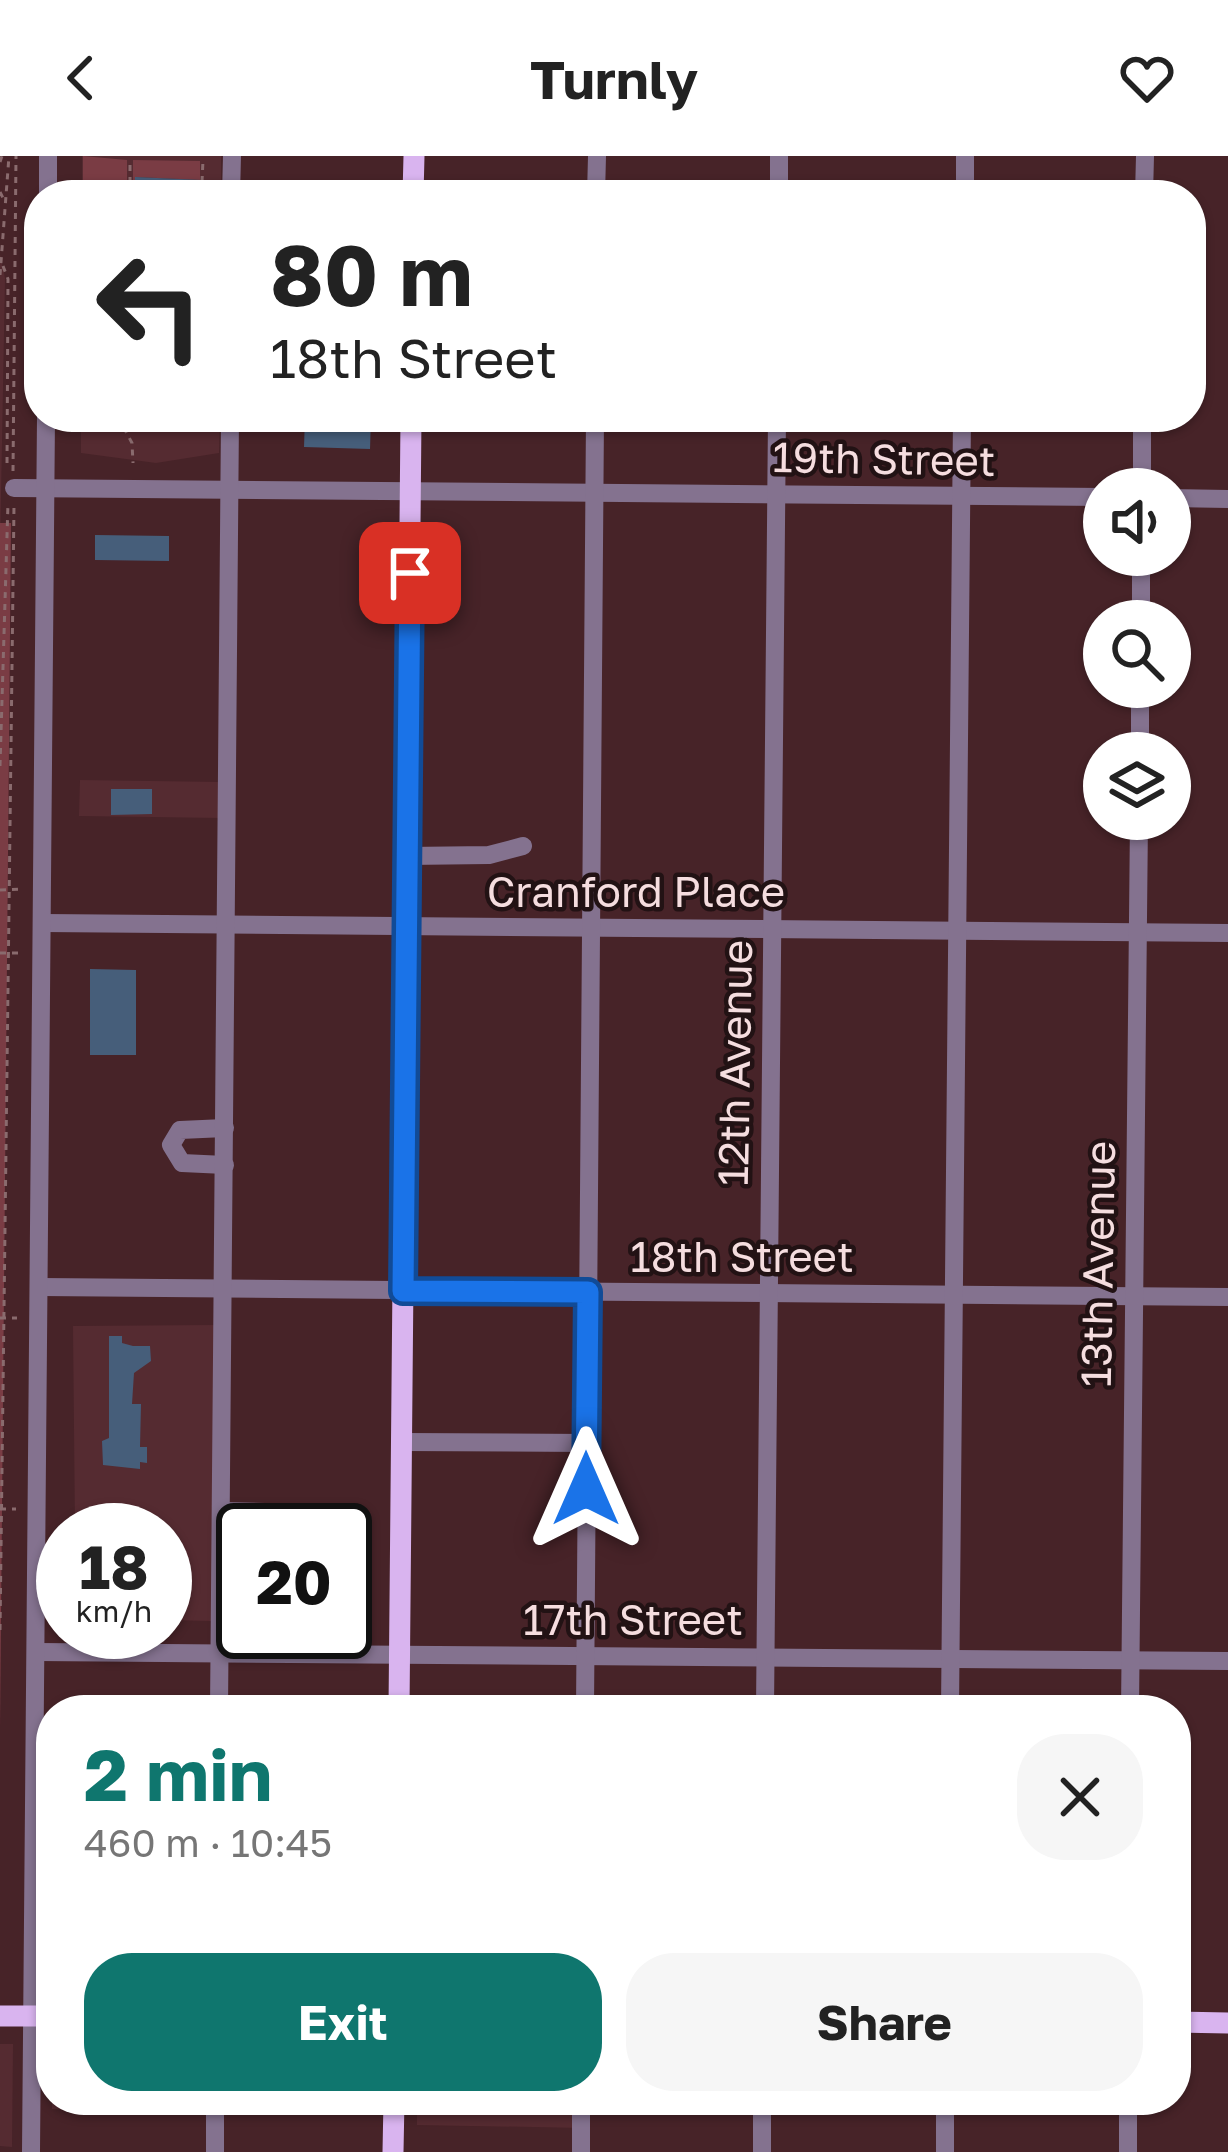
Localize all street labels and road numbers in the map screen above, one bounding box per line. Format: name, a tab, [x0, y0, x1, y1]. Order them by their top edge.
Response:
street label: 19th Street	[772, 431, 996, 485]
street label: Cranford Place	[487, 866, 785, 916]
street label: 12th Avenue	[707, 940, 761, 1186]
street label: 13th Avenue	[1070, 1140, 1124, 1388]
street label: 18th Street	[630, 1231, 854, 1281]
street label: 17th Street	[523, 1594, 743, 1644]

